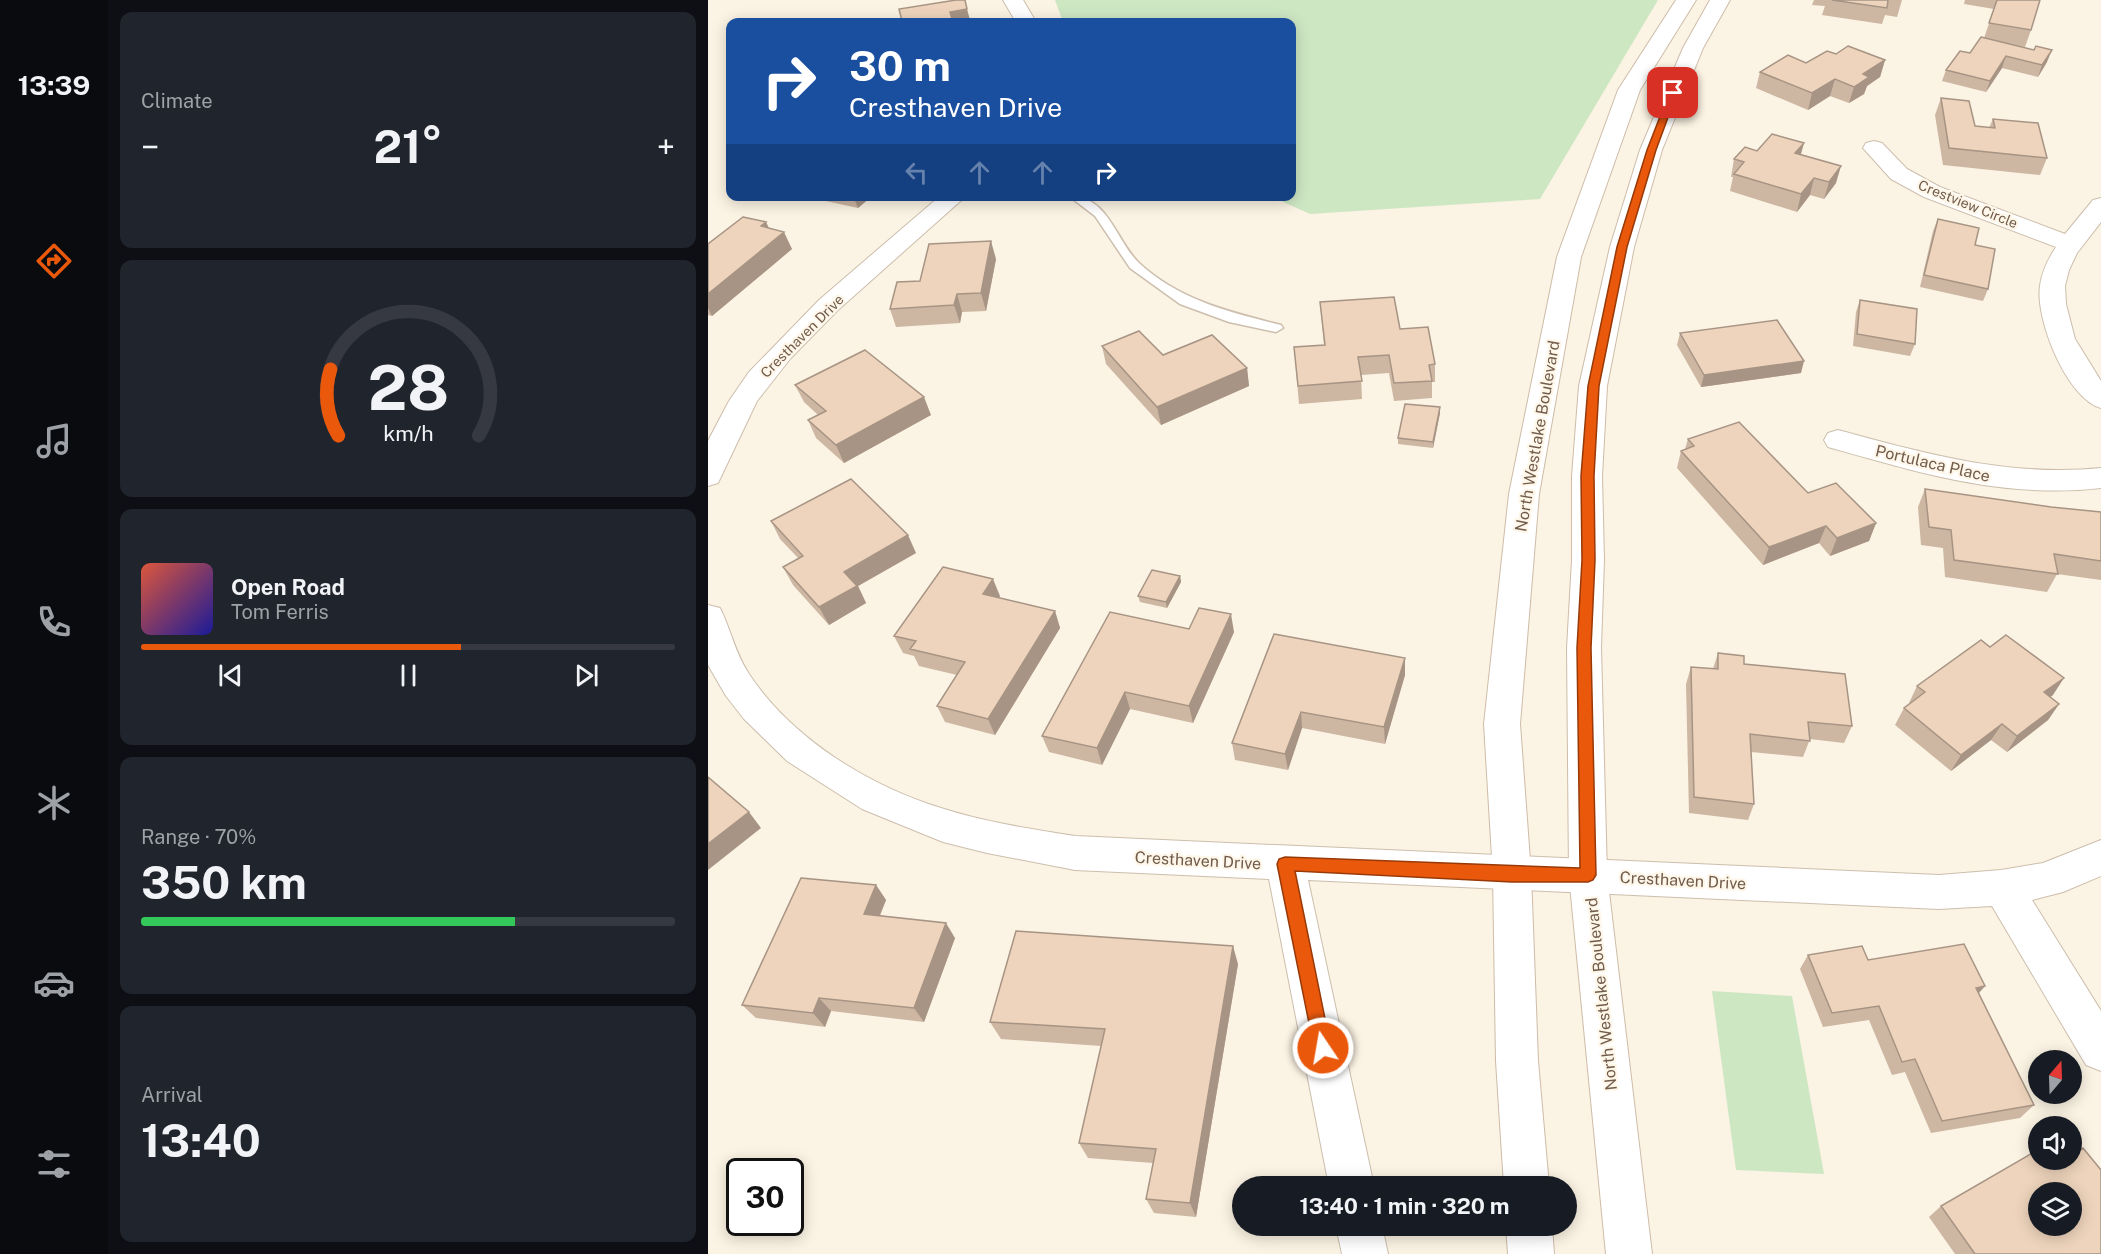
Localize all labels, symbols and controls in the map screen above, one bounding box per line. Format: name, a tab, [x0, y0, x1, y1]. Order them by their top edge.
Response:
text: 30 m	[849, 41, 951, 90]
icon: right	[750, 42, 828, 120]
pin	[1647, 67, 1698, 118]
text: 13:39	[18, 69, 90, 101]
icon: arrive	[1656, 76, 1689, 109]
text: Climate	[141, 89, 213, 113]
text: Cresthaven Drive	[849, 91, 1062, 123]
text: 21°	[373, 120, 443, 173]
text: −	[141, 128, 159, 166]
text: +	[657, 128, 675, 166]
icon: left	[900, 156, 933, 189]
icon: ahead	[963, 156, 996, 189]
icon: ahead	[1026, 156, 1059, 189]
icon: right	[1089, 156, 1122, 189]
street label: Crestview Circle	[1916, 177, 2020, 231]
icon: directions	[33, 240, 75, 282]
street label: Cresthaven Drive	[757, 291, 847, 381]
street label: North Westlake Boulevard	[1511, 339, 1564, 533]
text: 28	[367, 351, 449, 424]
icon: music	[33, 420, 75, 462]
text: km/h	[383, 421, 433, 446]
street label: Portulaca Place	[1874, 441, 1992, 486]
text: Open Road	[231, 574, 345, 600]
text: Tom Ferris	[231, 600, 329, 624]
icon: phone	[33, 601, 75, 643]
icon: previous	[214, 659, 247, 692]
icon: pause	[392, 659, 425, 692]
icon: next	[570, 659, 603, 692]
icon: climate	[33, 782, 75, 824]
text: Range · 70%	[141, 825, 256, 849]
street label: Cresthaven Drive	[1134, 848, 1262, 873]
text: 350 km	[141, 856, 307, 909]
street label: Cresthaven Drive	[1619, 868, 1747, 893]
street label: North Westlake Boulevard	[1582, 897, 1621, 1091]
icon: car	[33, 962, 75, 1004]
position arrow	[1291, 1016, 1355, 1080]
north arrow	[2028, 1050, 2082, 1104]
map controls	[2028, 1050, 2082, 1236]
text: Arrival	[141, 1083, 203, 1107]
text: 13:40	[141, 1114, 261, 1167]
button: sound	[2028, 1116, 2082, 1170]
icon: filters	[33, 1143, 75, 1185]
speed limit sign: 30	[726, 1158, 804, 1236]
button: layers	[2028, 1182, 2082, 1236]
text: 13:40 · 1 min · 320 m	[1299, 1193, 1510, 1219]

